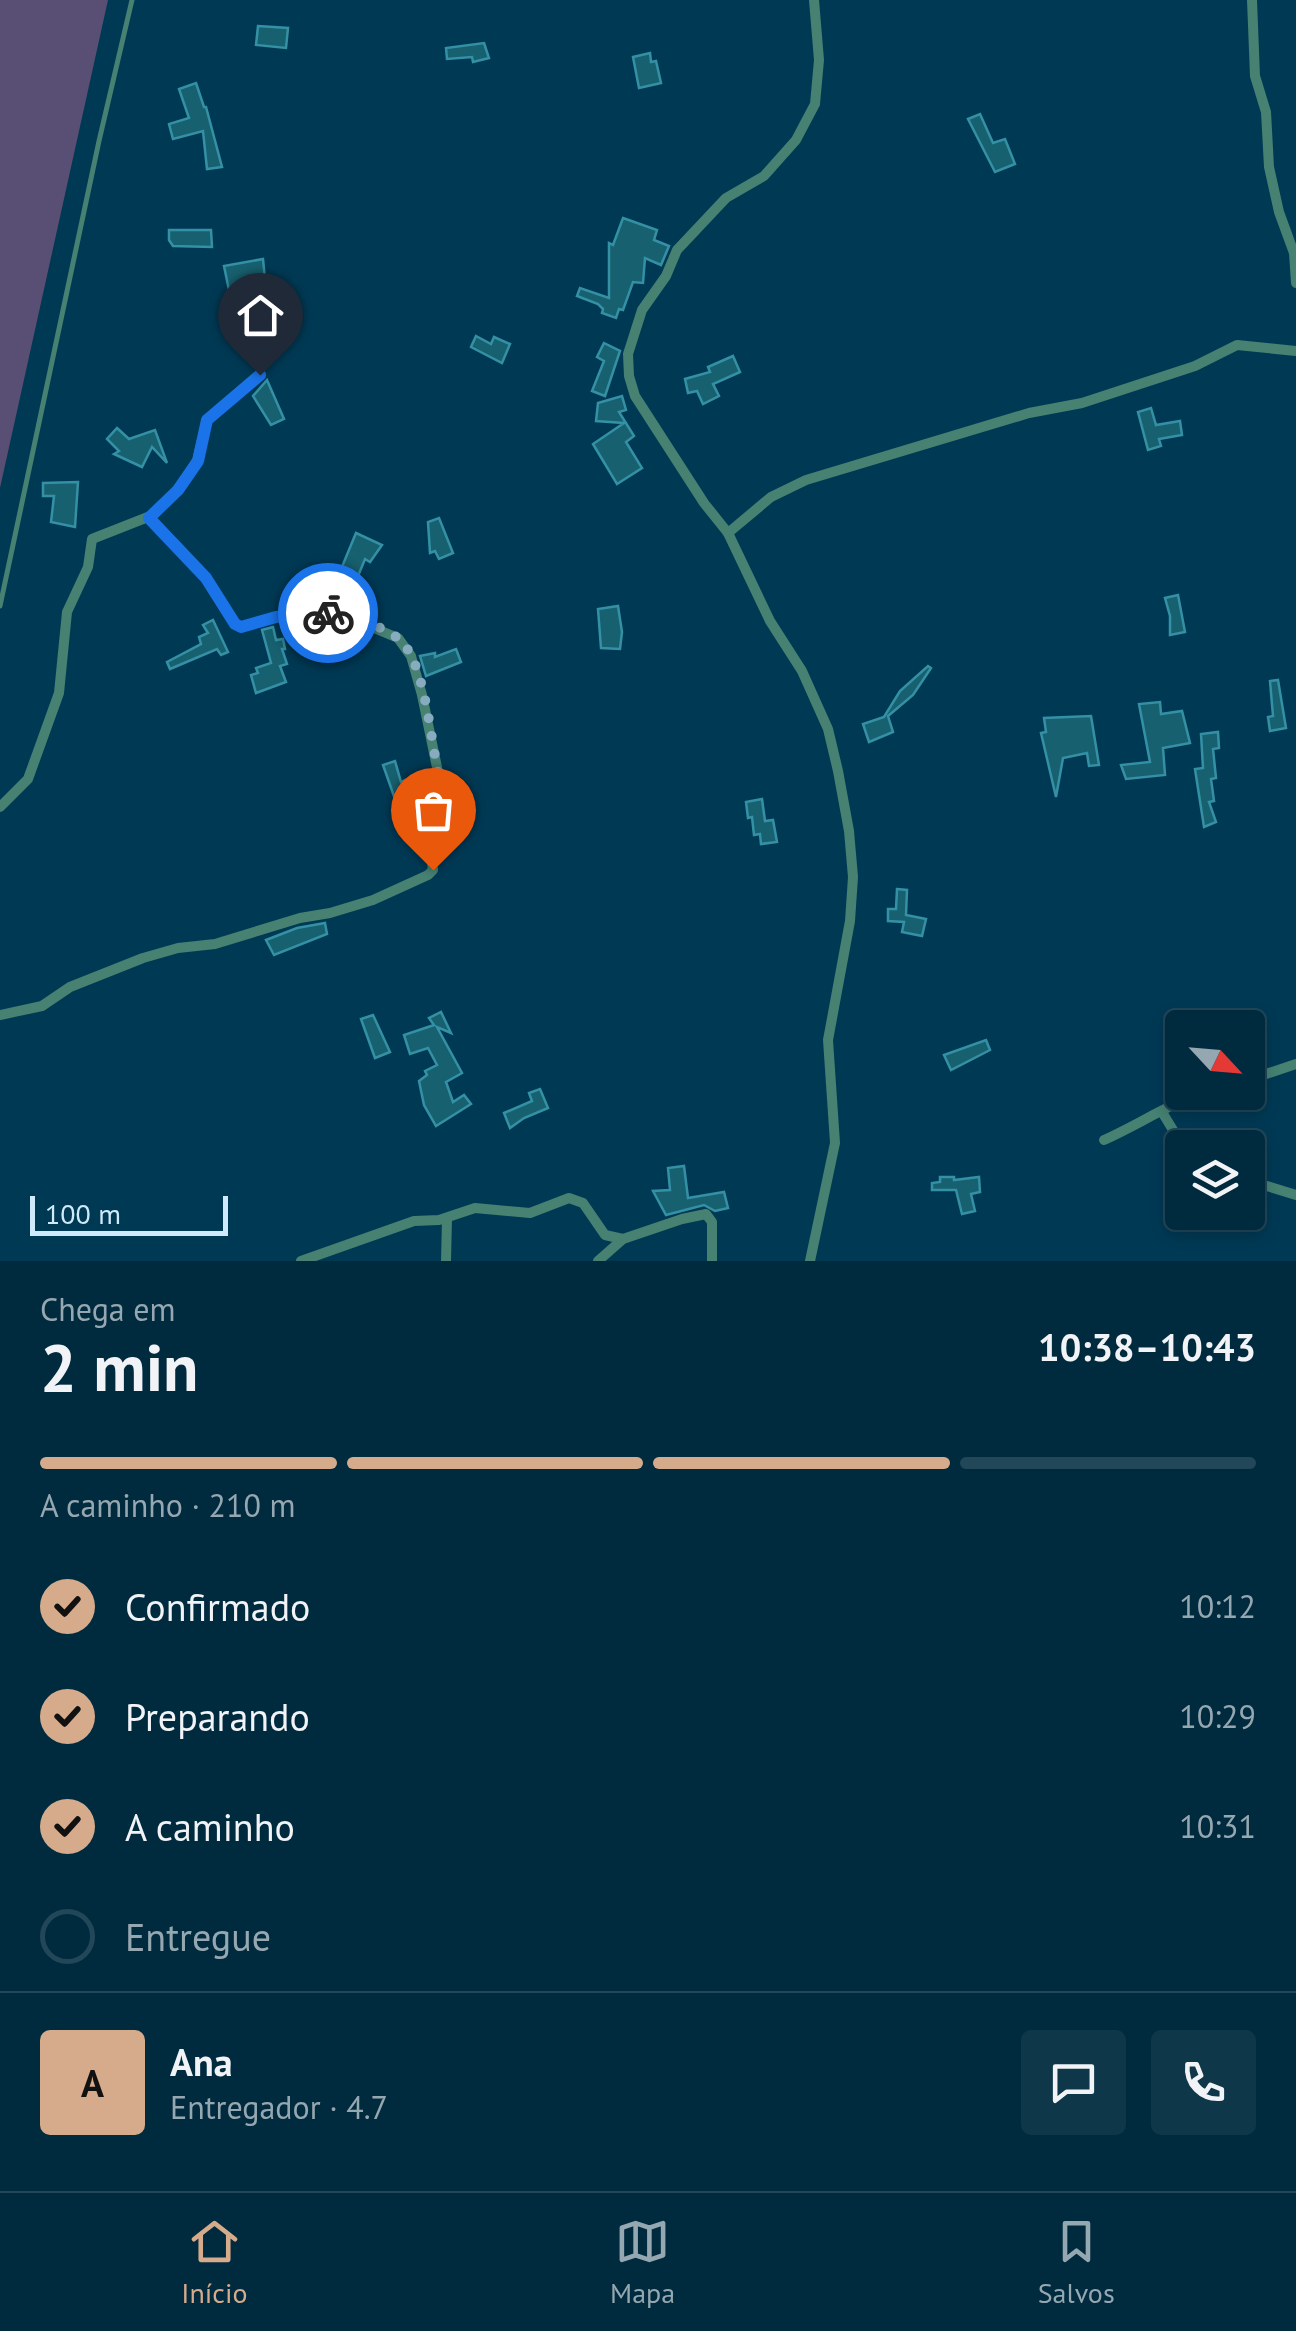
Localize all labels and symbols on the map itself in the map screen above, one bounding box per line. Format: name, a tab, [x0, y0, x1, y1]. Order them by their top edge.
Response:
pin	[218, 273, 303, 376]
courier	[278, 563, 378, 663]
pin	[391, 768, 476, 871]
north arrow	[1165, 1010, 1265, 1110]
scale bar	[30, 1191, 228, 1236]

